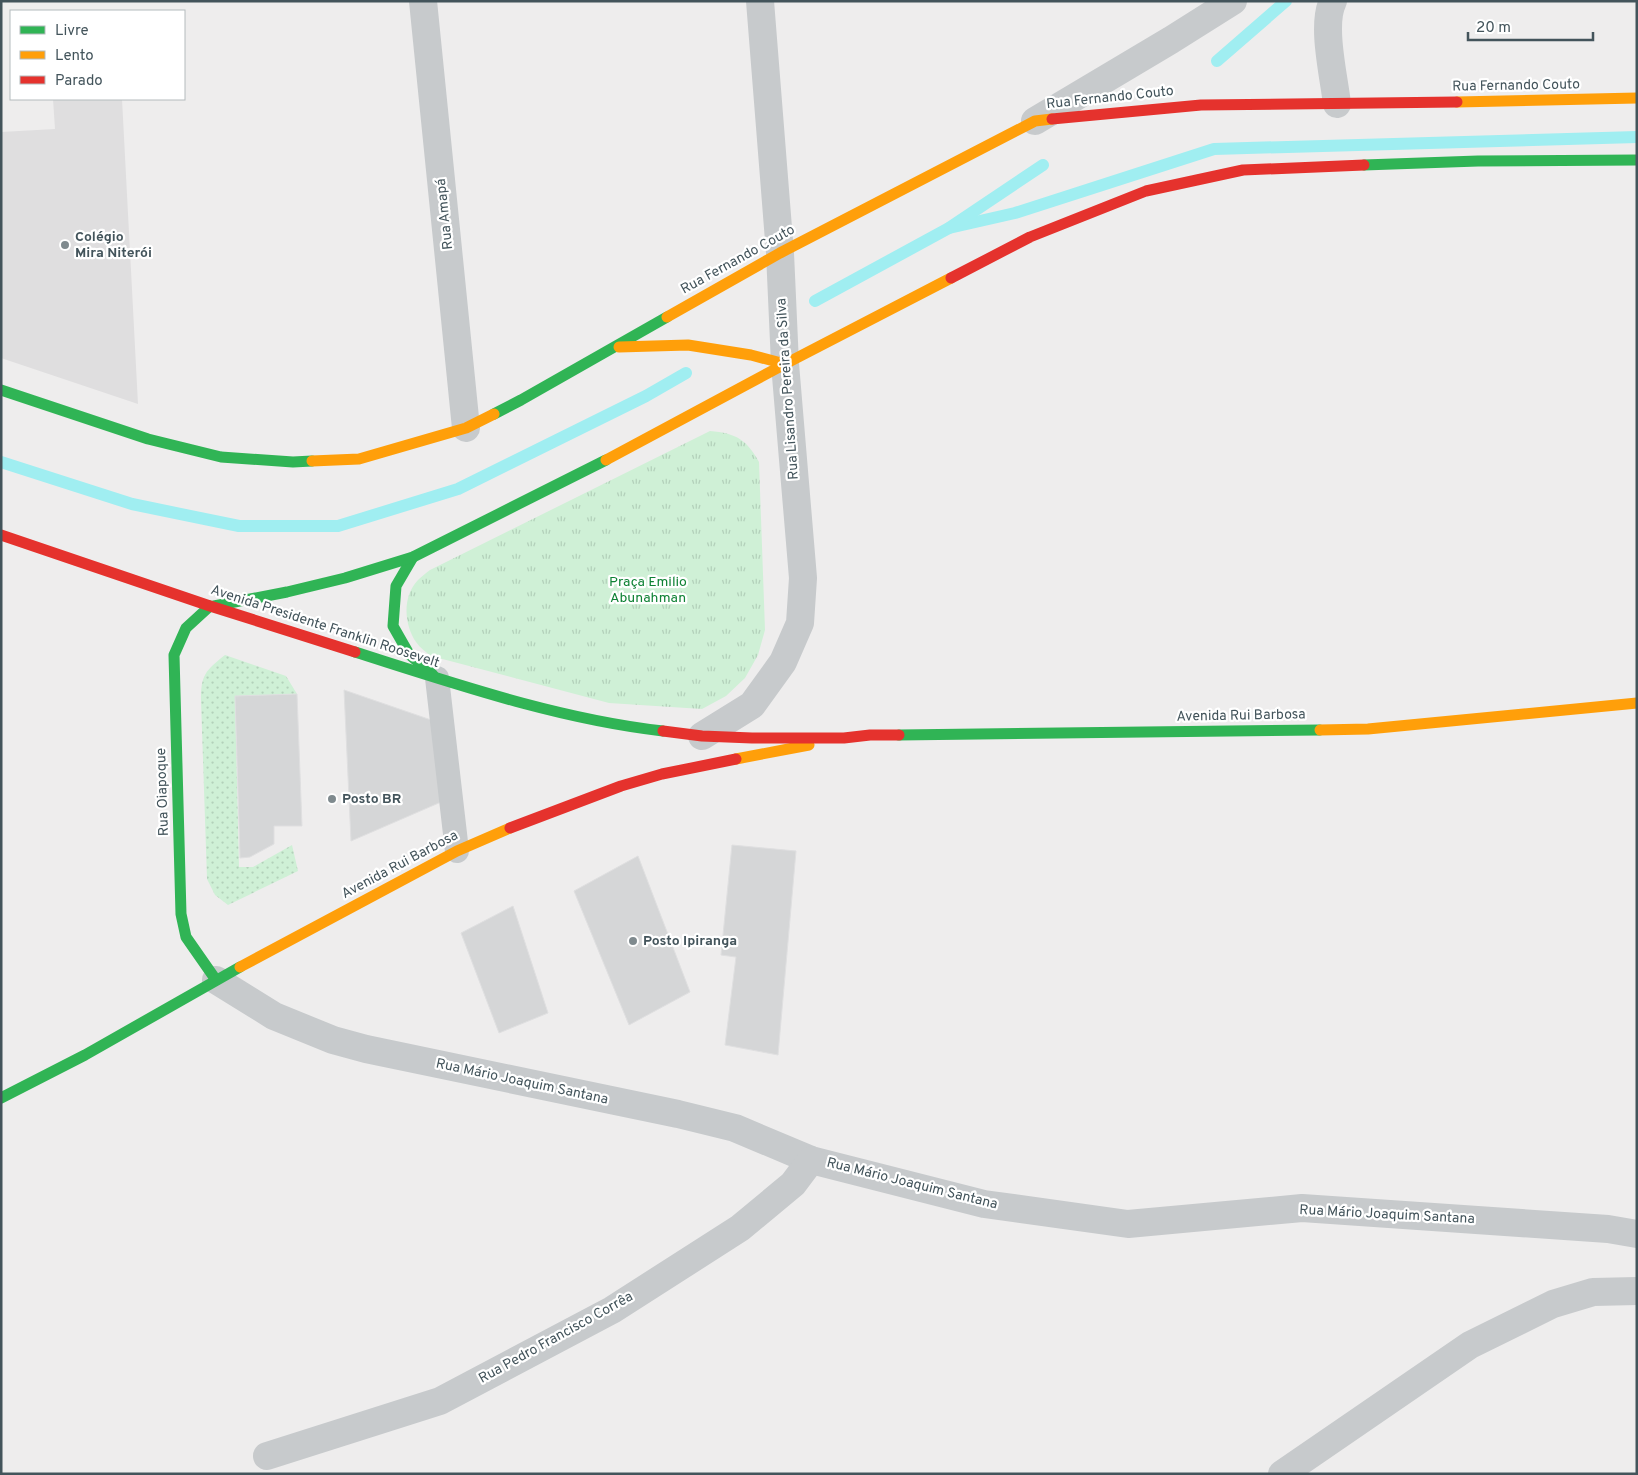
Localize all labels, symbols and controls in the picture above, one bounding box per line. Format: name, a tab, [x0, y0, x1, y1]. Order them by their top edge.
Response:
legend	[10, 10, 185, 100]
scale bar	[1468, 10, 1593, 42]
text: 20 m	[1476, 19, 1511, 38]
text: Livre	[55, 22, 89, 41]
text: Lento	[55, 47, 94, 66]
text: Parado	[55, 72, 103, 91]
street label: Rua Fernando Couto	[1452, 76, 1580, 96]
street label: Rua Fernando Couto	[1046, 83, 1175, 113]
street label: Rua Amapá	[433, 178, 457, 250]
street label: Rua Fernando Couto	[678, 221, 798, 298]
place label: Colégio Mira Niterói	[75, 229, 152, 262]
marker: Colégio Mira Niterói	[59, 239, 71, 251]
street label: Rua Lisandro Pereira da Silva	[773, 298, 803, 480]
park label: Praça Emilio Abunahman	[609, 574, 687, 607]
street label: Avenida Presidente Franklin Roosevelt	[209, 582, 441, 672]
street label: Avenida Rui Barbosa	[1176, 706, 1306, 726]
street label: Rua Oiapoque	[153, 748, 173, 836]
place label: Posto BR	[342, 791, 401, 808]
marker: Posto BR	[326, 793, 338, 805]
street label: Avenida Rui Barbosa	[339, 827, 461, 903]
place label: Posto Ipiranga	[643, 933, 737, 950]
marker: Posto Ipiranga	[627, 935, 639, 947]
street label: Rua Mário Joaquim Santana	[434, 1055, 610, 1109]
street label: Rua Mário Joaquim Santana	[825, 1154, 999, 1214]
street label: Rua Mário Joaquim Santana	[1299, 1202, 1475, 1228]
street label: Rua Pedro Francisco Corrêa	[476, 1288, 636, 1388]

